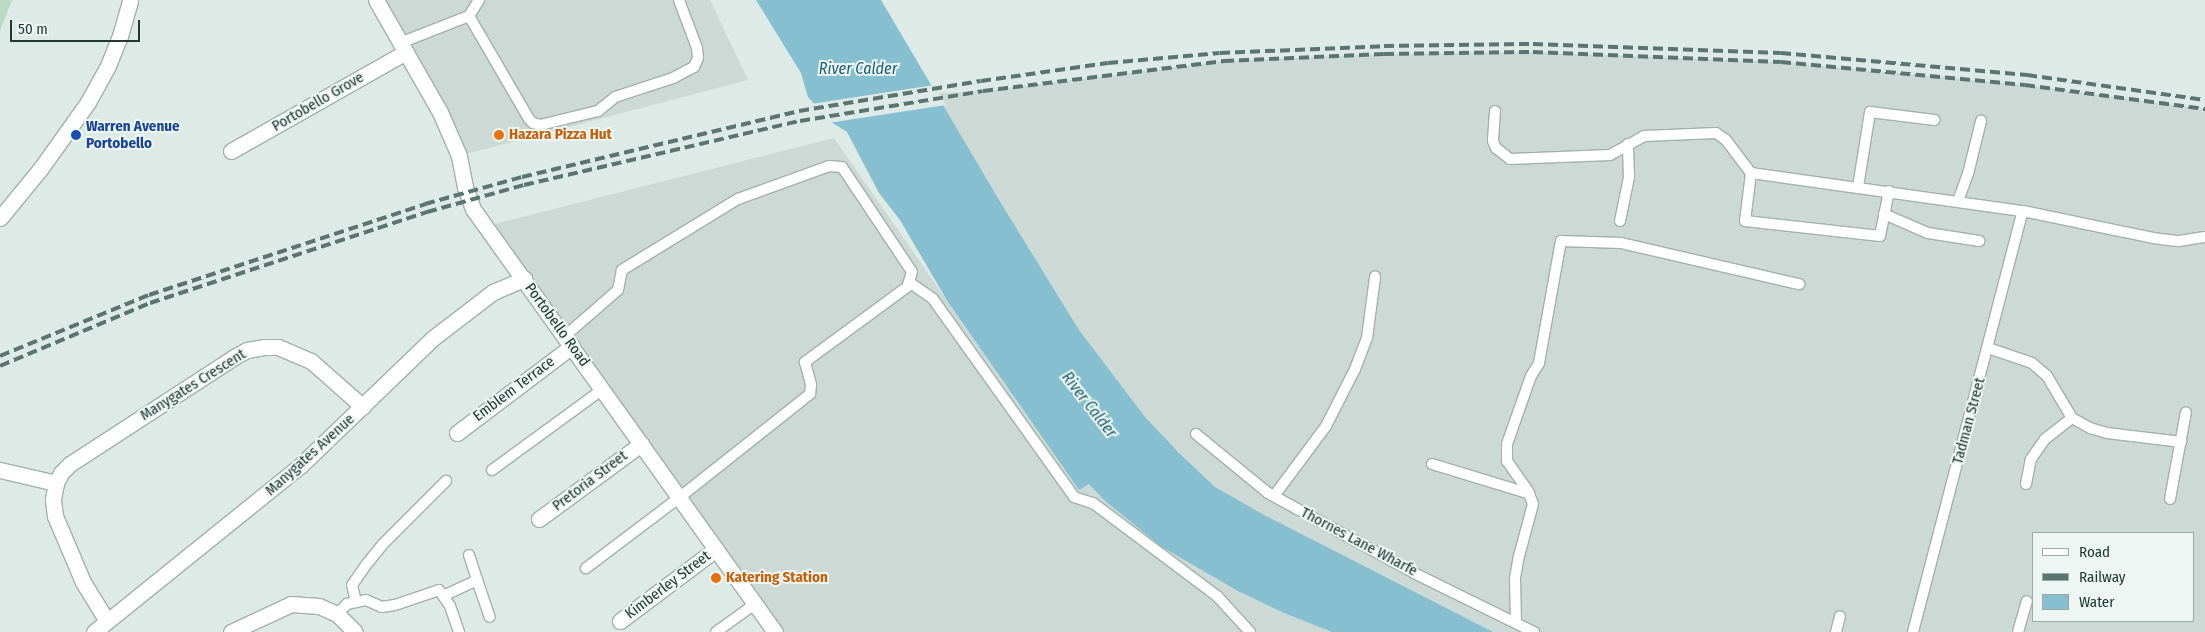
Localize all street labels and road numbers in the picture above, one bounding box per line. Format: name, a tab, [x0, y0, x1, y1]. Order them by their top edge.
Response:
street label: Portobello Grove	[269, 68, 367, 136]
street label: Portobello Road	[521, 280, 593, 370]
street label: Manygates Crescent	[137, 345, 249, 425]
street label: Emblem Terrace	[470, 353, 558, 425]
street label: Tadman Street	[1949, 376, 1989, 466]
street label: Manygates Avenue	[262, 410, 358, 500]
street label: Pretoria Street	[549, 447, 631, 515]
street label: Thornes Lane Wharfe	[1298, 504, 1420, 580]
street label: Kimberley Street	[622, 547, 714, 623]

